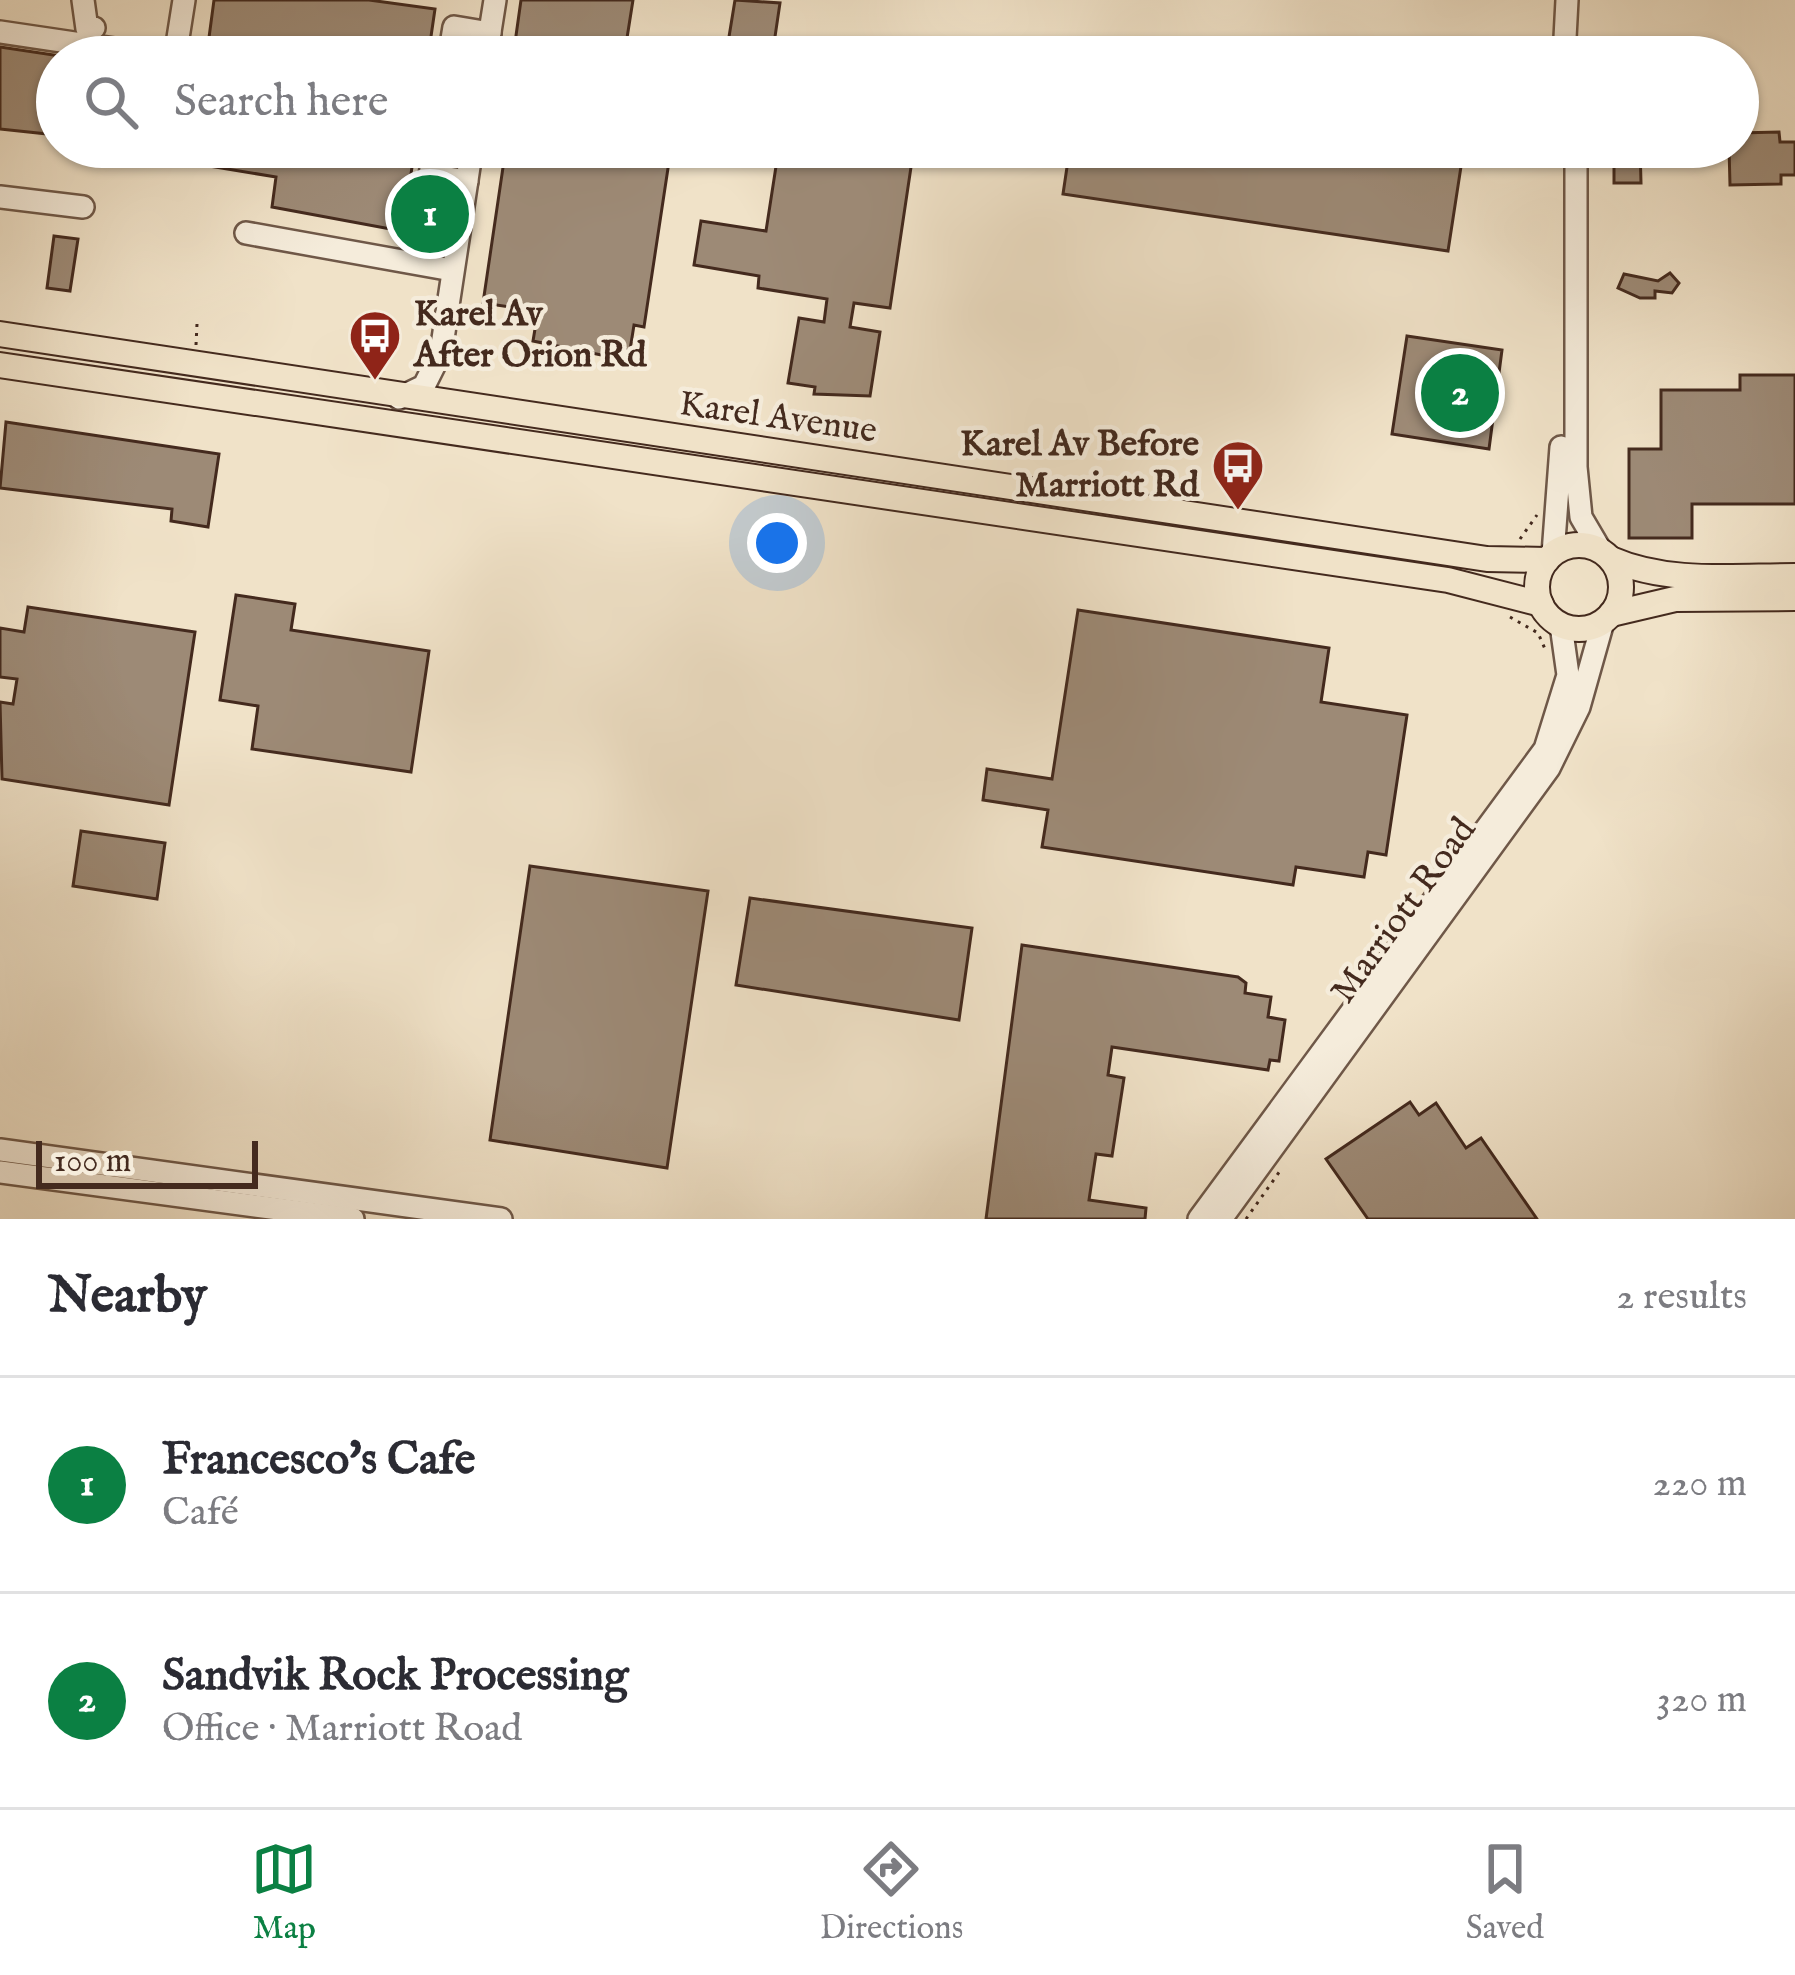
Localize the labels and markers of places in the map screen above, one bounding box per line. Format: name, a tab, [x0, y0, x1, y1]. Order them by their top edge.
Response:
pin: 1	[391, 169, 469, 259]
place label: Karel Av After Orion Rd	[412, 292, 647, 379]
bus stop icon: Karel Av After Orion Rd	[347, 308, 403, 382]
pin: 2	[1421, 348, 1499, 438]
place label: Karel Av Before Marriott Rd	[960, 422, 1200, 509]
bus stop icon: Karel Av Before Marriott Rd	[1210, 438, 1266, 512]

